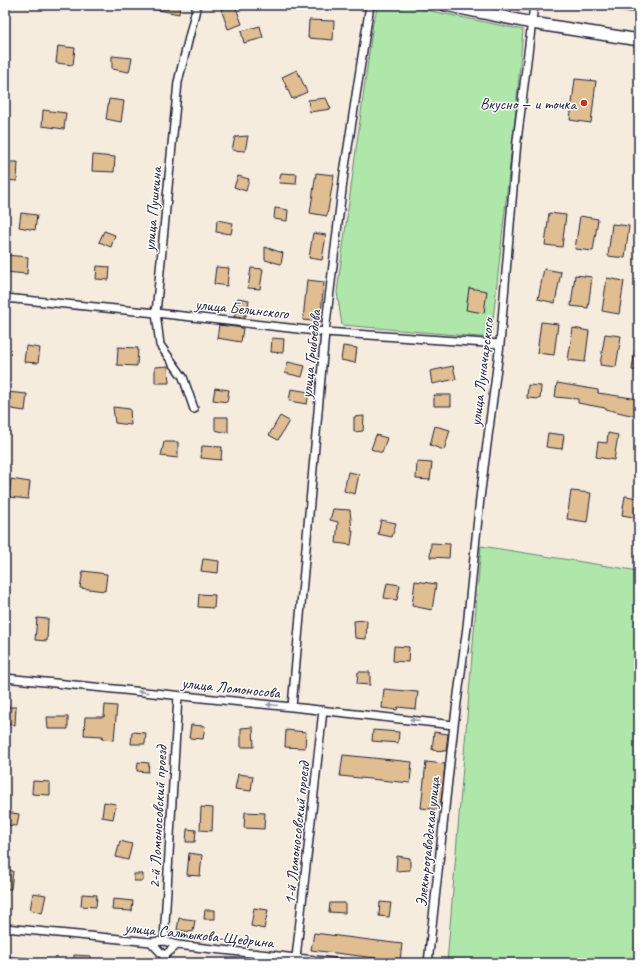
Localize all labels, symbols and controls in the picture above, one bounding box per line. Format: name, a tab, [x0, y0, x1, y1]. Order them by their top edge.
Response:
place label: Вкусно — и точка	[480, 94, 577, 114]
marker: Вкусно — и точка	[579, 98, 589, 108]
street label: улица Пушкина	[139, 165, 167, 253]
street label: улица Белинского	[193, 294, 291, 324]
street label: улица Грибоедова	[296, 307, 326, 400]
street label: улица Луначарского	[465, 315, 499, 428]
street label: улица Ломоносова	[180, 673, 283, 703]
one-way arrow	[137, 689, 149, 695]
one-way arrow	[266, 701, 278, 708]
one-way arrow	[409, 717, 421, 723]
street label: 2-й Ломоносовский проезд	[144, 744, 172, 889]
street label: 1-й Ломоносовский проезд	[280, 760, 315, 905]
street label: Электрозаводская улица	[411, 775, 445, 908]
street label: улица Салтыкова-Щедрина	[122, 917, 276, 953]

